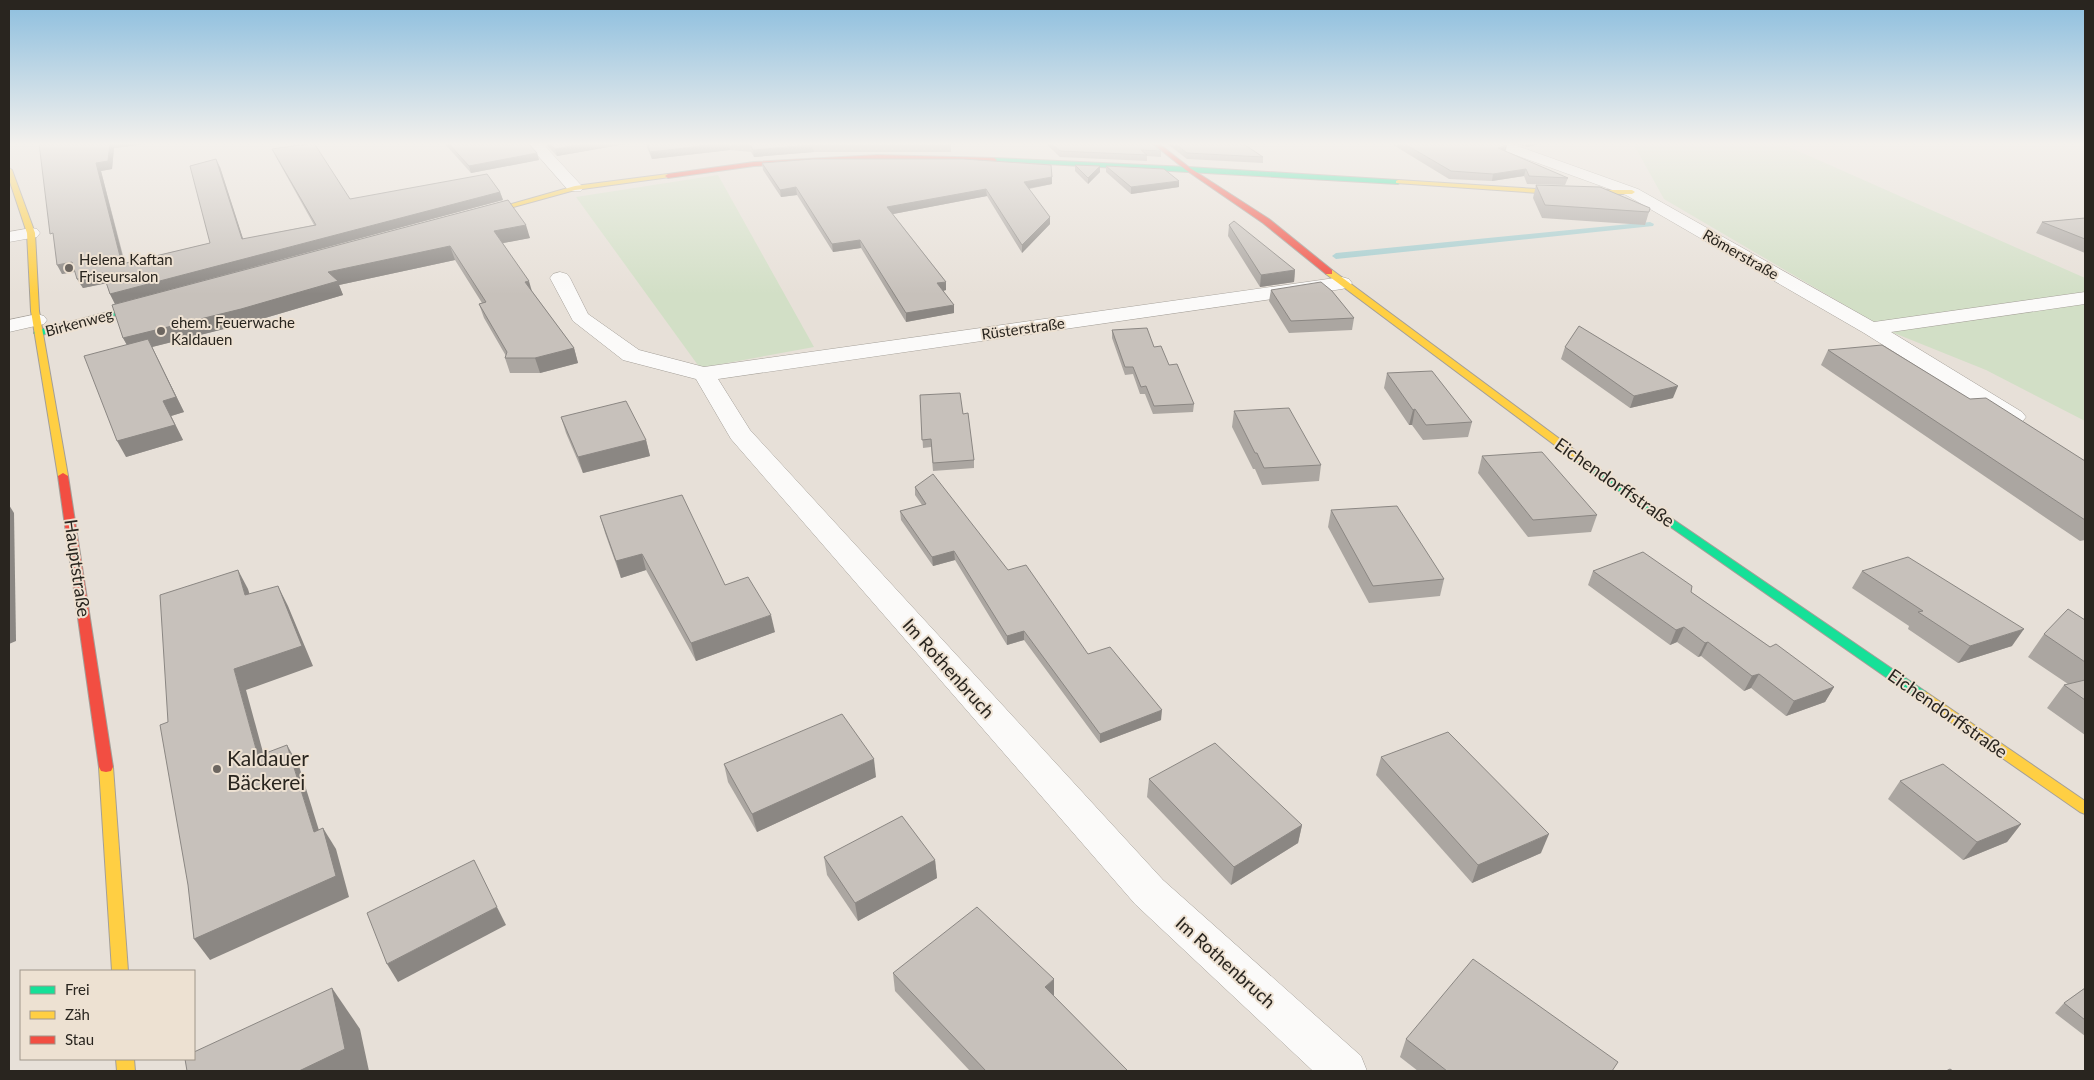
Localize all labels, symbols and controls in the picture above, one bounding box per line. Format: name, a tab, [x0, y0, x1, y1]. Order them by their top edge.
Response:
street label: Römerstraße	[1700, 225, 1782, 283]
place label: Helena Kaftan Friseursalon	[79, 250, 173, 285]
marker: Helena Kaftan Friseursalon	[63, 262, 75, 274]
street label: Birkenweg	[43, 304, 115, 340]
place label: ehem. Feuerwache Kaldauen	[171, 313, 295, 348]
street label: Rüsterstraße	[980, 313, 1066, 343]
marker: ehem. Feuerwache Kaldauen	[155, 325, 167, 337]
street label: Eichendorffstraße	[1551, 432, 1679, 532]
street label: Hauptstraße	[60, 518, 96, 618]
street label: Im Rothenbruch	[899, 614, 999, 722]
street label: Eichendorffstraße	[1884, 663, 2012, 763]
place label: Kaldauer Bäckerei	[227, 745, 309, 794]
marker: Kaldauer Bäckerei	[211, 763, 223, 775]
street label: Im Rothenbruch	[1172, 912, 1280, 1012]
legend	[20, 970, 195, 1060]
text: Frei	[65, 980, 90, 998]
text: Zäh	[65, 1005, 90, 1023]
text: Stau	[65, 1030, 94, 1048]

